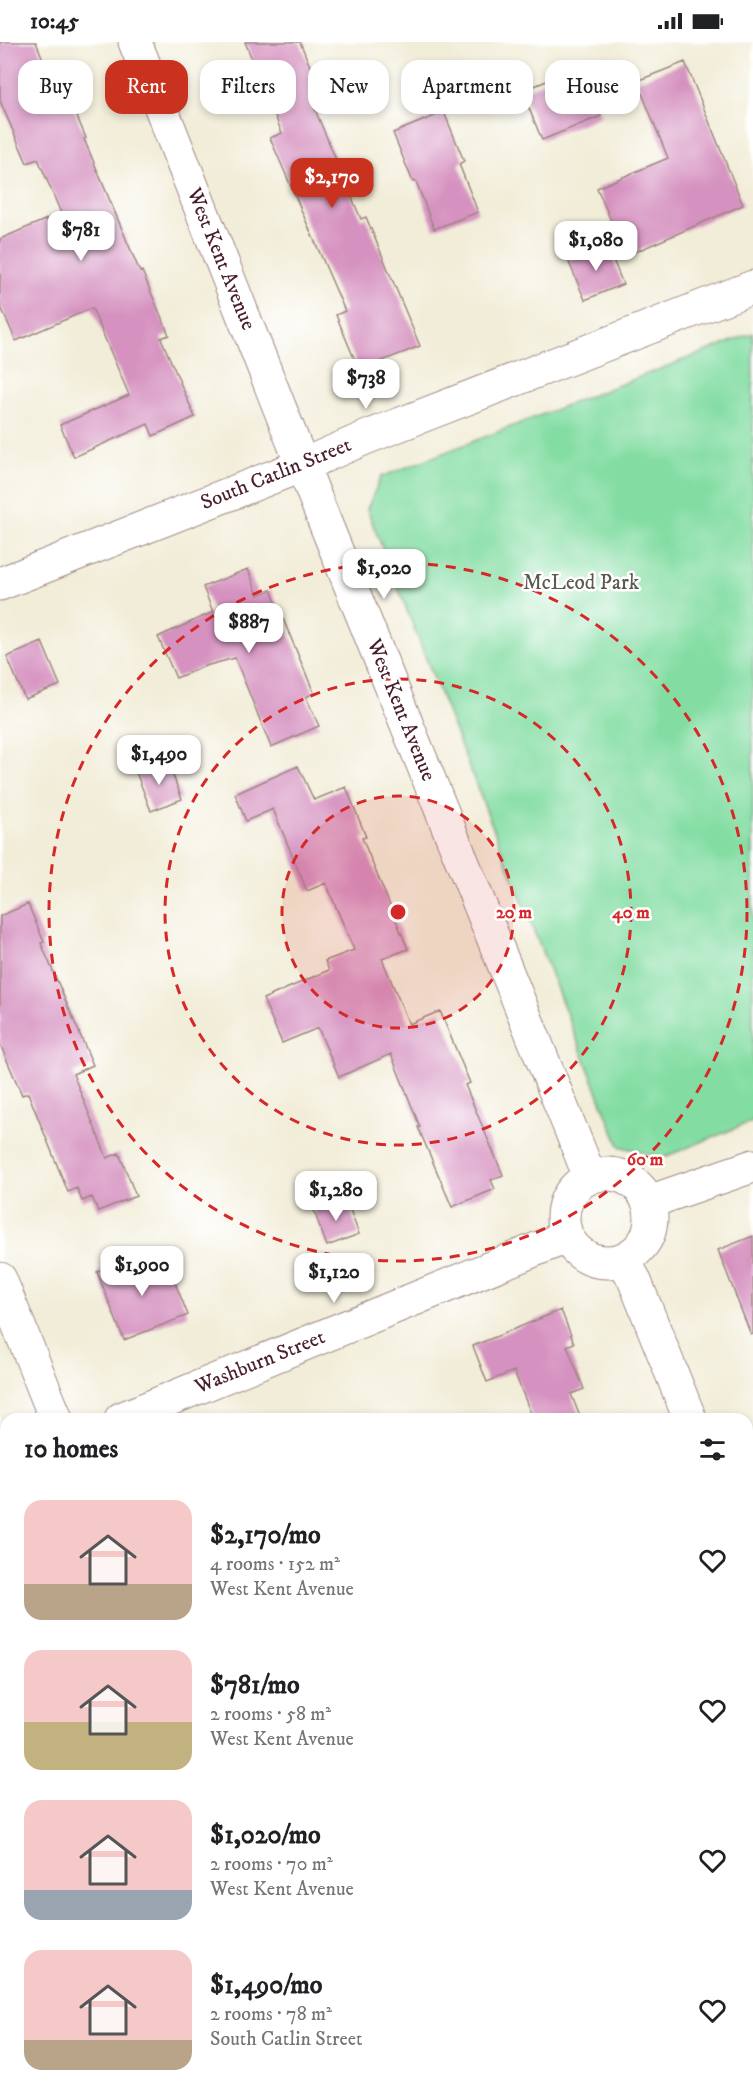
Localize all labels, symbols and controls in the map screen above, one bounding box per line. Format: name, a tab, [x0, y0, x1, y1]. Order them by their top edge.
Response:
text: 10:45	[30, 8, 79, 35]
chip: Buy	[18, 60, 93, 114]
chip: Rent	[105, 60, 188, 114]
chip: Filters	[200, 60, 296, 114]
chip: New	[308, 60, 389, 114]
chip: Apartment	[401, 60, 533, 114]
chip: House	[545, 60, 640, 114]
pin: $2,170	[283, 158, 381, 209]
text: $2,170	[305, 165, 359, 190]
street label: West Kent Avenue	[180, 183, 261, 334]
pin: $781	[45, 211, 117, 262]
text: $781	[62, 218, 100, 243]
pin: $1,080	[547, 221, 645, 272]
text: $1,080	[568, 228, 624, 253]
pin: $738	[330, 359, 402, 410]
text: $738	[347, 366, 385, 391]
street label: South Catlin Street	[197, 432, 355, 516]
pin: $1,020	[335, 549, 433, 600]
text: $1,020	[357, 556, 412, 581]
park label: McLeod Park	[523, 570, 640, 596]
pin: $887	[213, 603, 285, 654]
text: $887	[228, 610, 270, 635]
street label: West Kent Avenue	[360, 634, 441, 785]
pin: $1,490	[110, 735, 208, 786]
text: $1,490	[131, 742, 187, 767]
centre of rings	[388, 902, 408, 922]
text: 20 m	[496, 902, 532, 924]
text: 40 m	[611, 902, 650, 924]
text: 60 m	[627, 1149, 664, 1171]
pin: $1,280	[287, 1171, 385, 1222]
text: $1,280	[309, 1178, 363, 1203]
pin: $1,900	[93, 1246, 191, 1297]
text: $1,900	[114, 1253, 170, 1278]
pin: $1,120	[285, 1253, 383, 1304]
text: $1,120	[308, 1260, 360, 1285]
street label: Washburn Street	[190, 1324, 329, 1400]
text: 10 homes	[24, 1433, 118, 1466]
icon: filters	[696, 1433, 729, 1466]
text: $2,170/mo	[210, 1519, 321, 1552]
icon: home	[72, 1524, 144, 1596]
icon: heart	[696, 1544, 729, 1577]
text: 4 rooms · 152 m²	[210, 1552, 340, 1577]
text: West Kent Avenue	[210, 1577, 354, 1602]
text: $781/mo	[210, 1669, 300, 1702]
icon: home	[72, 1674, 144, 1746]
icon: heart	[696, 1694, 729, 1727]
text: 2 rooms · 58 m²	[210, 1702, 331, 1727]
text: West Kent Avenue	[210, 1727, 354, 1752]
text: $1,020/mo	[210, 1819, 321, 1852]
icon: home	[72, 1824, 144, 1896]
icon: heart	[696, 1844, 729, 1877]
text: 2 rooms · 70 m²	[210, 1852, 333, 1877]
text: West Kent Avenue	[210, 1877, 354, 1902]
text: $1,490/mo	[210, 1969, 322, 2002]
icon: home	[72, 1974, 144, 2046]
icon: heart	[696, 1994, 729, 2027]
text: 2 rooms · 78 m²	[210, 2002, 332, 2027]
text: South Catlin Street	[210, 2027, 362, 2052]

